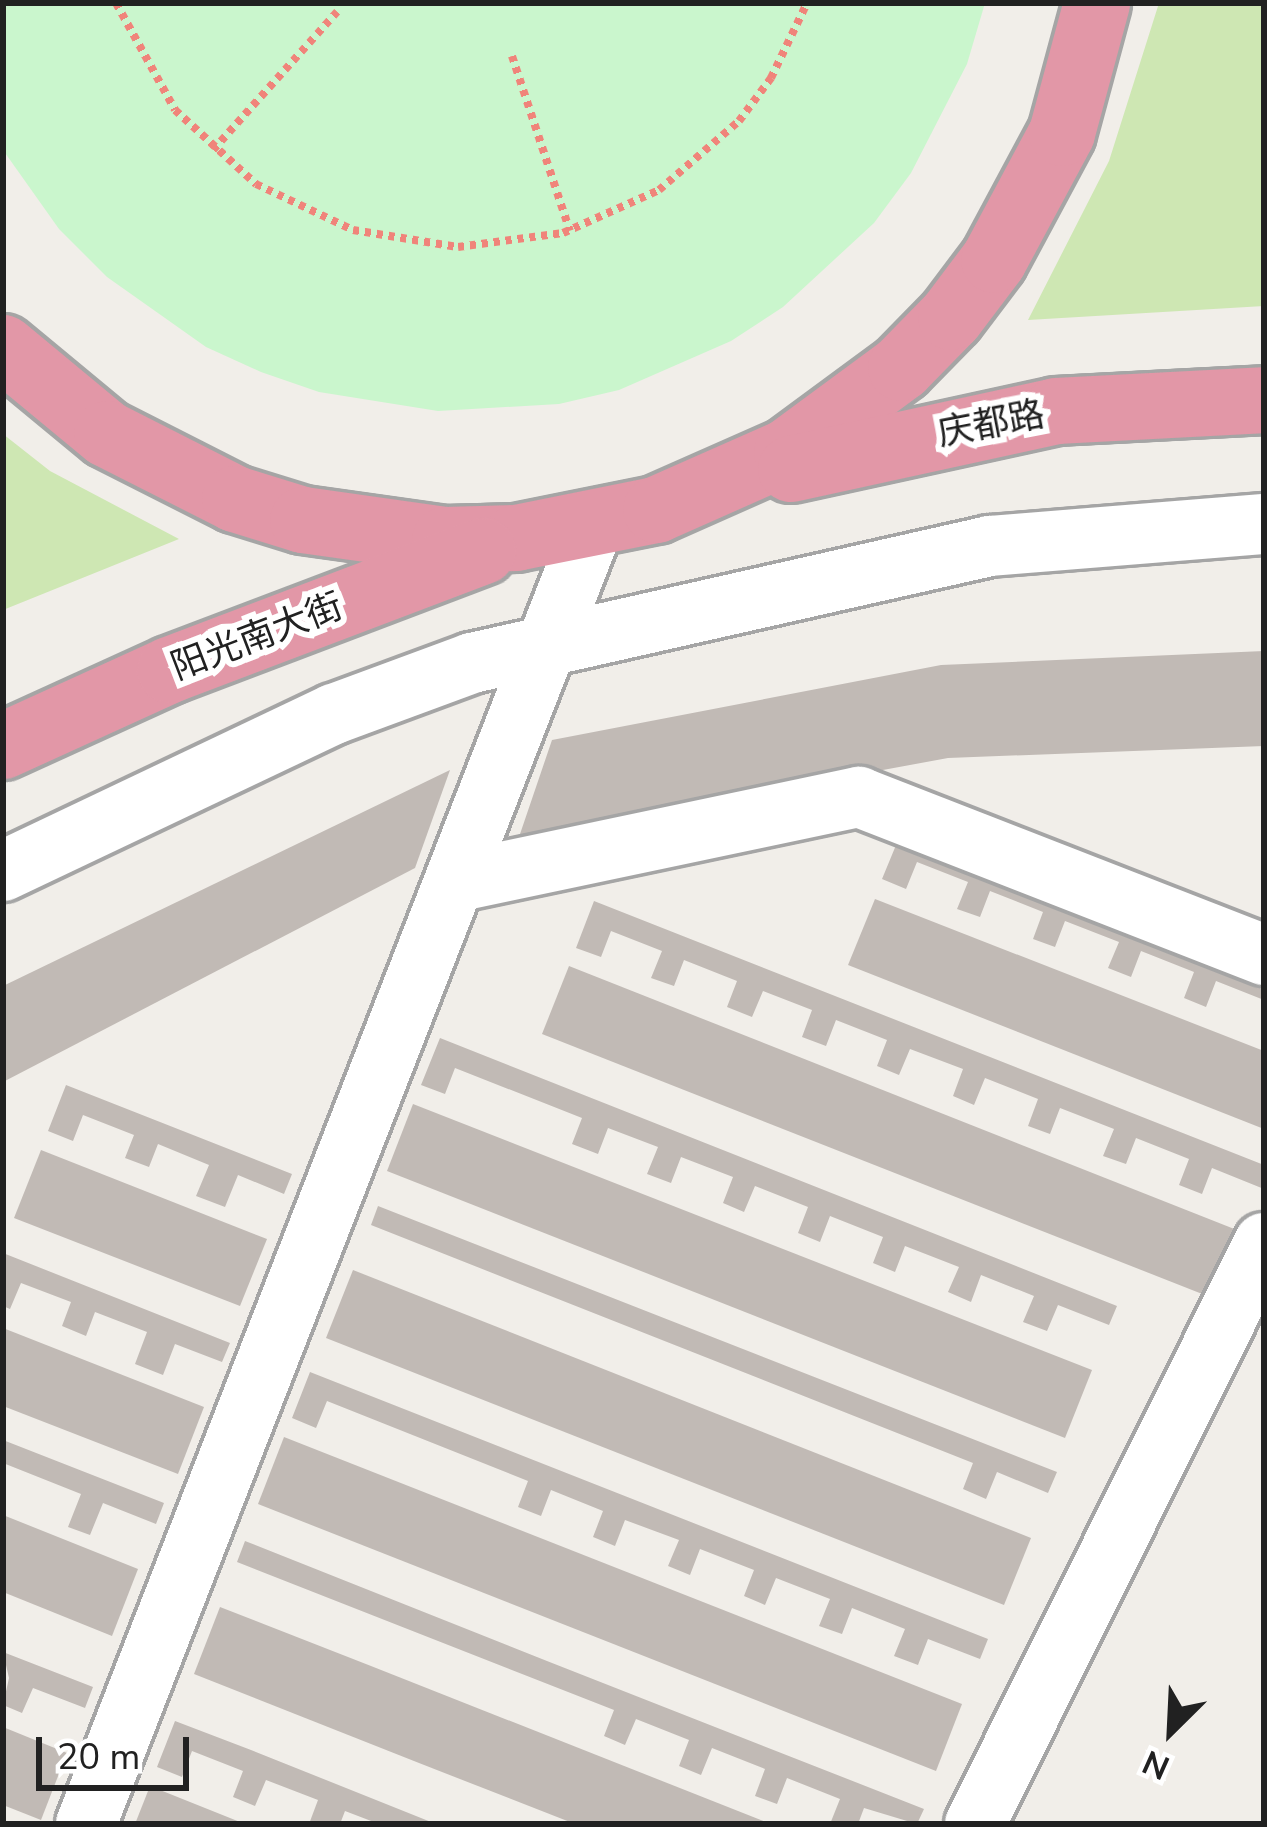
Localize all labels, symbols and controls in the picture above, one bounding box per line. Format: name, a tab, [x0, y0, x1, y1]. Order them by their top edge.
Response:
street label: 庆都路	[934, 392, 1048, 456]
street label: 阳光南大街	[165, 585, 349, 689]
north arrow	[1111, 1671, 1231, 1791]
scale bar	[42, 1713, 195, 1787]
text: 20 m	[57, 1733, 140, 1782]
text: N	[1136, 1739, 1177, 1790]

